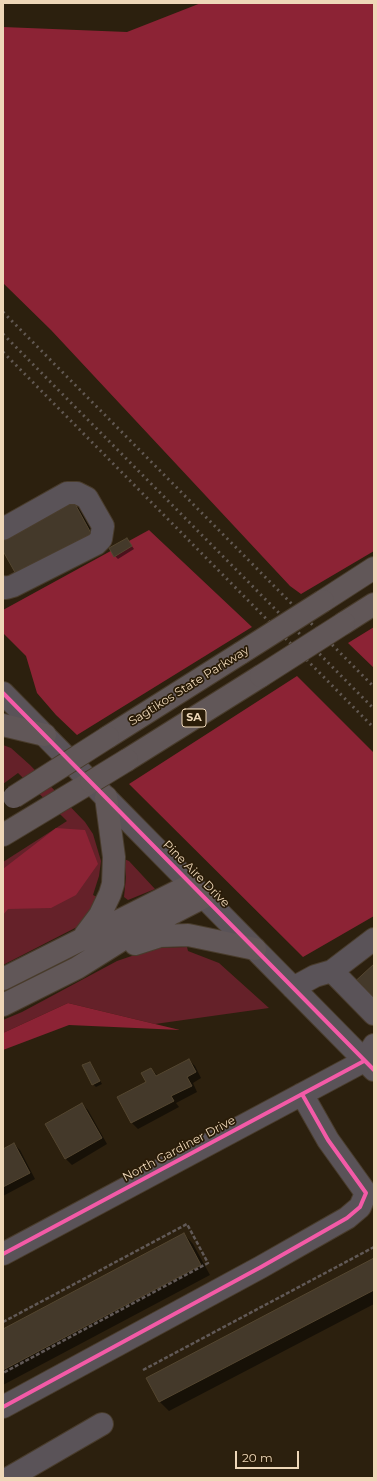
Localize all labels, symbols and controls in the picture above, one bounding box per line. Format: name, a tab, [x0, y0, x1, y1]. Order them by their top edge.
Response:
street label: Sagtikos State Parkway	[126, 643, 252, 729]
road number: SA	[182, 709, 206, 727]
street label: Pine Aire Drive	[160, 838, 232, 910]
street label: North Gardiner Drive	[120, 1113, 238, 1185]
scale bar	[237, 1443, 301, 1469]
text: 20 m	[242, 1450, 273, 1465]

